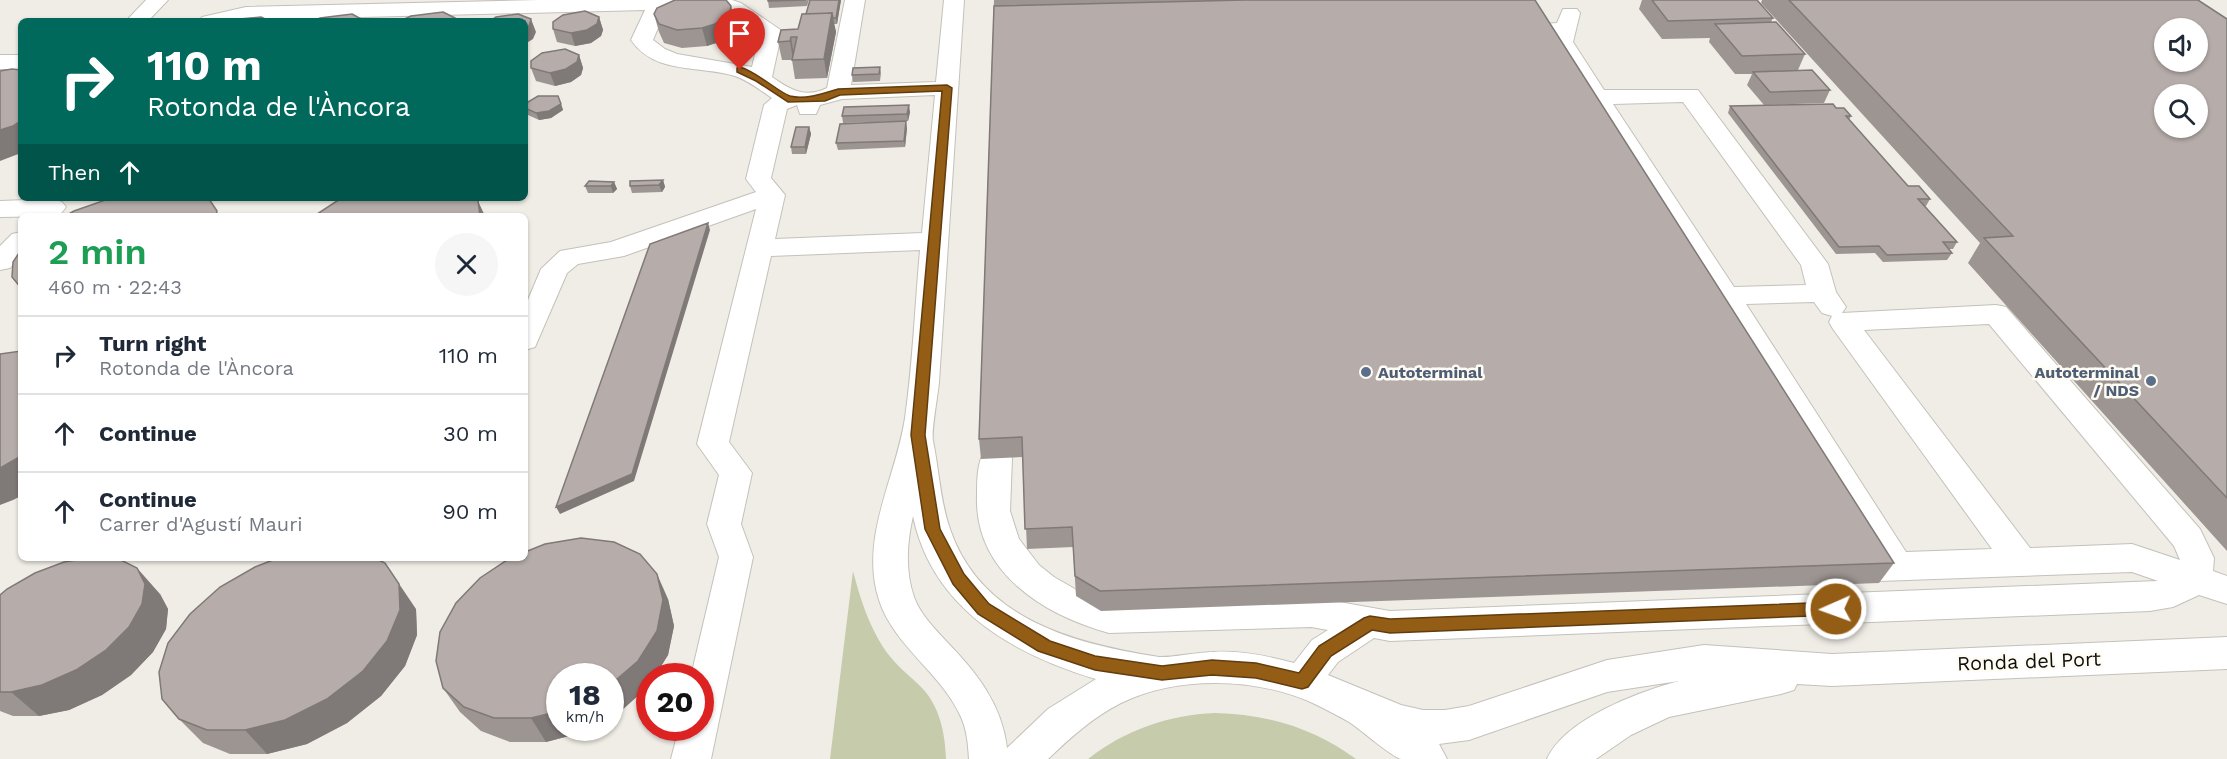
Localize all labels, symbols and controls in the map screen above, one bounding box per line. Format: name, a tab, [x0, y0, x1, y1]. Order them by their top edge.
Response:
pin	[714, 8, 765, 70]
icon: arrive	[723, 17, 756, 50]
map controls	[2154, 18, 2208, 138]
button: sound	[2154, 18, 2208, 72]
text: 110 m	[147, 41, 262, 90]
icon: right	[48, 42, 126, 120]
button: search	[2154, 84, 2208, 138]
text: Rotonda de l'Àncora	[147, 91, 410, 123]
icon: ahead	[113, 156, 146, 189]
text: Then	[48, 160, 101, 185]
text: 2 min	[48, 231, 147, 273]
button: close	[435, 233, 498, 296]
text: 460 m · 22:43	[48, 275, 182, 299]
text: Turn right	[99, 331, 206, 356]
icon: right	[48, 339, 81, 372]
text: 110 m	[439, 343, 498, 368]
text: Rotonda de l'Àncora	[99, 356, 294, 380]
place label: Autoterminal	[1378, 363, 1483, 382]
place label: Autoterminal / NDS	[2035, 363, 2140, 400]
marker: Autoterminal	[1359, 365, 1373, 379]
marker: Autoterminal / NDS	[2144, 374, 2158, 388]
icon: ahead	[48, 417, 81, 450]
text: Continue	[99, 421, 197, 446]
text: 30 m	[443, 421, 498, 446]
text: Continue	[99, 487, 197, 512]
icon: ahead	[48, 495, 81, 528]
text: 90 m	[442, 499, 498, 524]
text: Carrer d'Agustí Mauri	[99, 512, 303, 536]
position arrow	[1804, 577, 1868, 641]
street label: Ronda del Port	[1957, 646, 2102, 676]
speed limit sign: 20	[636, 663, 714, 741]
text: 18	[569, 677, 601, 712]
text: km/h	[566, 708, 604, 726]

